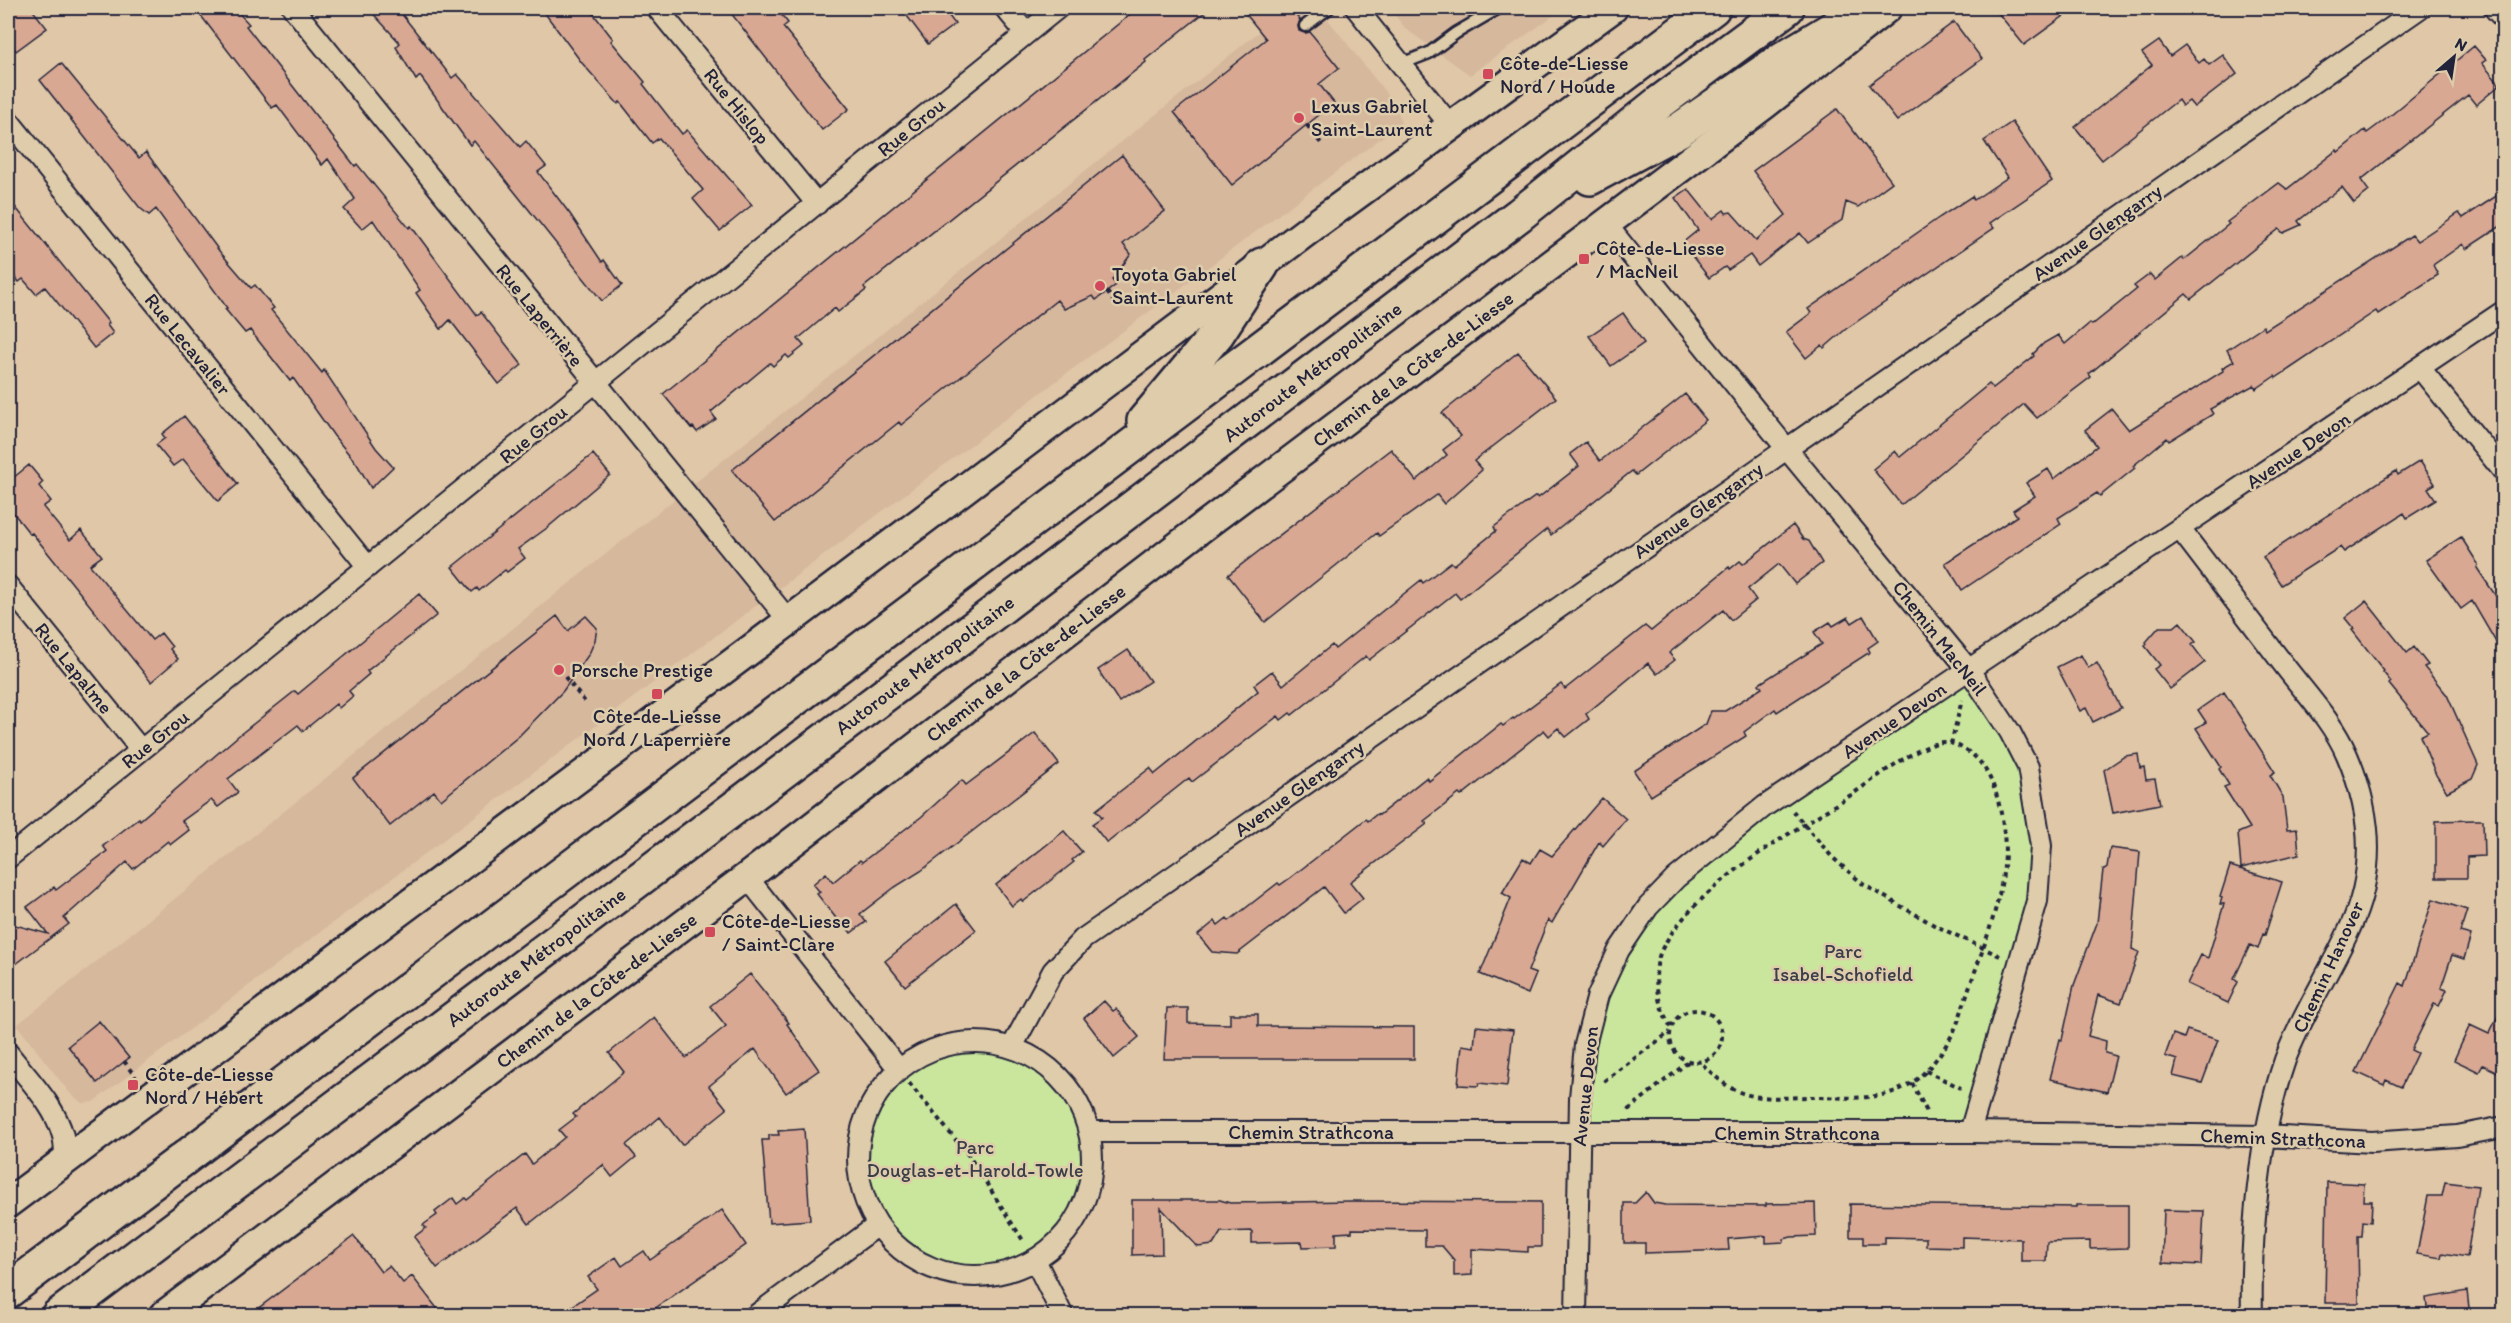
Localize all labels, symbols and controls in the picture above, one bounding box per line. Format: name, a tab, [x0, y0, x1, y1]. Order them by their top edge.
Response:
north arrow	[2424, 27, 2484, 87]
text: N	[2452, 33, 2470, 55]
place label: Côte-de-Liesse Nord / Houde	[1500, 51, 1628, 98]
street label: Rue Hislop	[699, 63, 775, 149]
marker: Côte-de-Liesse Nord / Houde	[1481, 67, 1495, 81]
street label: Rue Grou	[872, 92, 950, 162]
place label: Lexus Gabriel Saint-Laurent	[1311, 94, 1433, 141]
marker: Lexus Gabriel Saint-Laurent	[1292, 111, 1306, 125]
street label: Avenue Glengarry	[2028, 178, 2167, 286]
place label: Côte-de-Liesse / MacNeil	[1596, 236, 1724, 283]
marker: Côte-de-Liesse / MacNeil	[1577, 252, 1591, 266]
street label: Rue Laperrière	[491, 259, 589, 371]
place label: Toyota Gabriel Saint-Laurent	[1112, 262, 1237, 309]
marker: Toyota Gabriel Saint-Laurent	[1093, 279, 1107, 293]
street label: Chemin de la Côte-de-Liesse	[1308, 286, 1518, 452]
street label: Rue Lecavalier	[140, 288, 236, 400]
street label: Autoroute Métropolitaine	[1218, 296, 1406, 447]
street label: Rue Grou	[494, 399, 572, 469]
street label: Avenue Devon	[2241, 406, 2355, 494]
street label: Avenue Glengarry	[1629, 456, 1768, 564]
street label: Chemin MacNeil	[1888, 576, 1993, 701]
street label: Chemin de la Côte-de-Liesse	[921, 579, 1130, 747]
street label: Autoroute Métropolitaine	[830, 590, 1019, 740]
street label: Rue Lapalme	[30, 617, 118, 719]
place label: Porsche Prestige	[571, 658, 713, 682]
marker: Porsche Prestige	[552, 663, 566, 677]
street label: Avenue Devon	[1837, 676, 1951, 764]
marker: Côte-de-Liesse Nord / Laperrière	[650, 687, 664, 701]
street label: Rue Grou	[116, 704, 194, 774]
place label: Côte-de-Liesse Nord / Laperrière	[583, 704, 731, 751]
street label: Avenue Glengarry	[1230, 734, 1369, 842]
street label: Autoroute Métropolitaine	[442, 882, 630, 1032]
street label: Chemin Hanover	[2287, 897, 2369, 1037]
street label: Chemin de la Côte-de-Liesse	[491, 907, 701, 1074]
place label: Côte-de-Liesse / Saint-Clare	[722, 909, 850, 956]
marker: Côte-de-Liesse / Saint-Clare	[703, 925, 717, 939]
park label: Parc Isabel-Schofield	[1773, 939, 1913, 986]
street label: Avenue Devon	[1567, 1025, 1603, 1147]
place label: Côte-de-Liesse Nord / Hébert	[145, 1062, 273, 1109]
marker: Côte-de-Liesse Nord / Hébert	[126, 1078, 140, 1092]
street label: Chemin Strathcona	[1228, 1120, 1394, 1144]
street label: Chemin Strathcona	[1714, 1121, 1880, 1145]
street label: Chemin Strathcona	[2200, 1123, 2366, 1153]
park label: Parc Douglas-et-Harold-Towle	[866, 1135, 1084, 1182]

